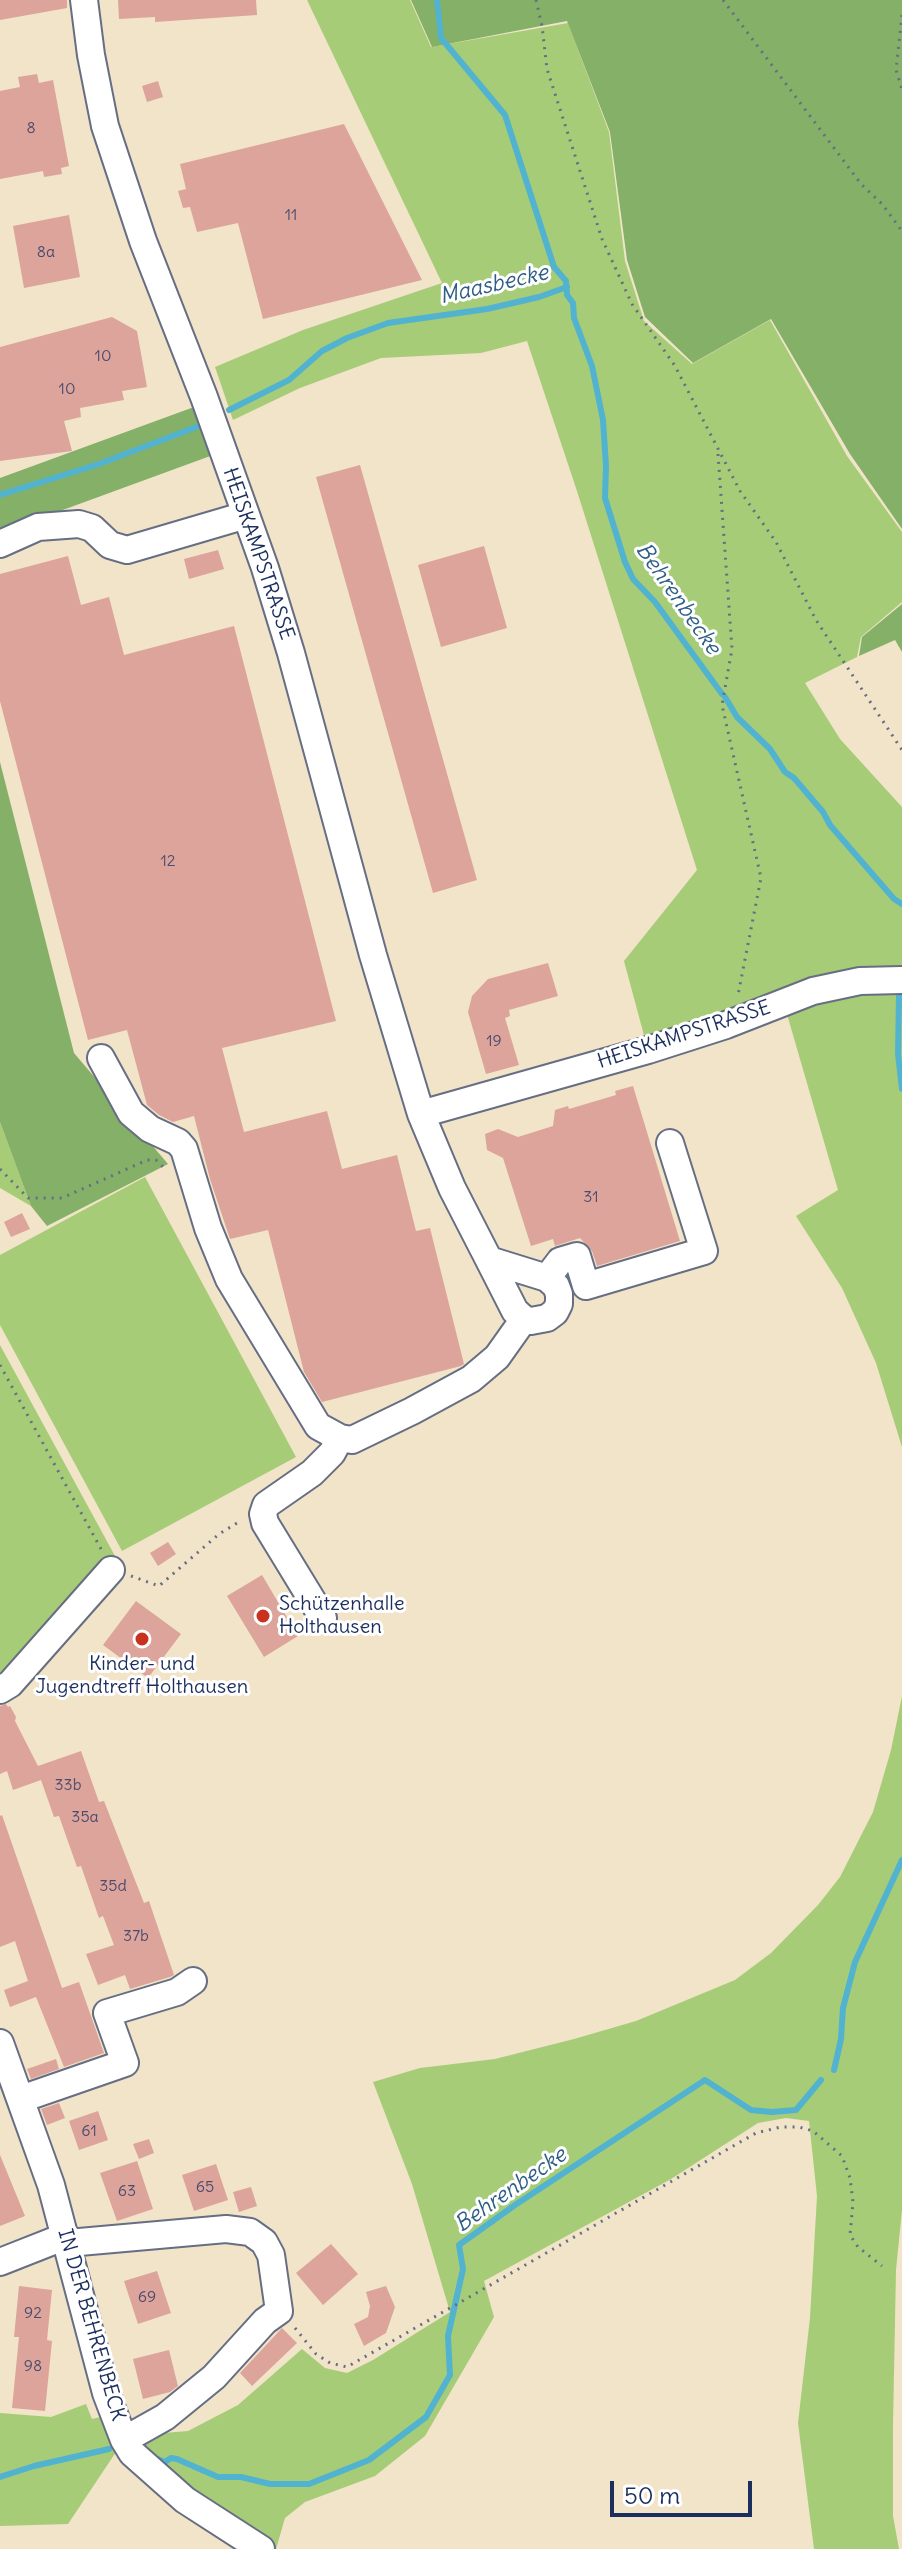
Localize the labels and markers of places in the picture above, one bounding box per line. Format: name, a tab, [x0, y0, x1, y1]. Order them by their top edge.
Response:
place label: Schützenhalle Holthausen	[279, 1592, 404, 1639]
marker: Schützenhalle Holthausen	[254, 1607, 272, 1625]
marker: Kinder- und Jugendtreff Holthausen	[133, 1630, 151, 1648]
place label: Kinder- und Jugendtreff Holthausen	[36, 1652, 248, 1699]

